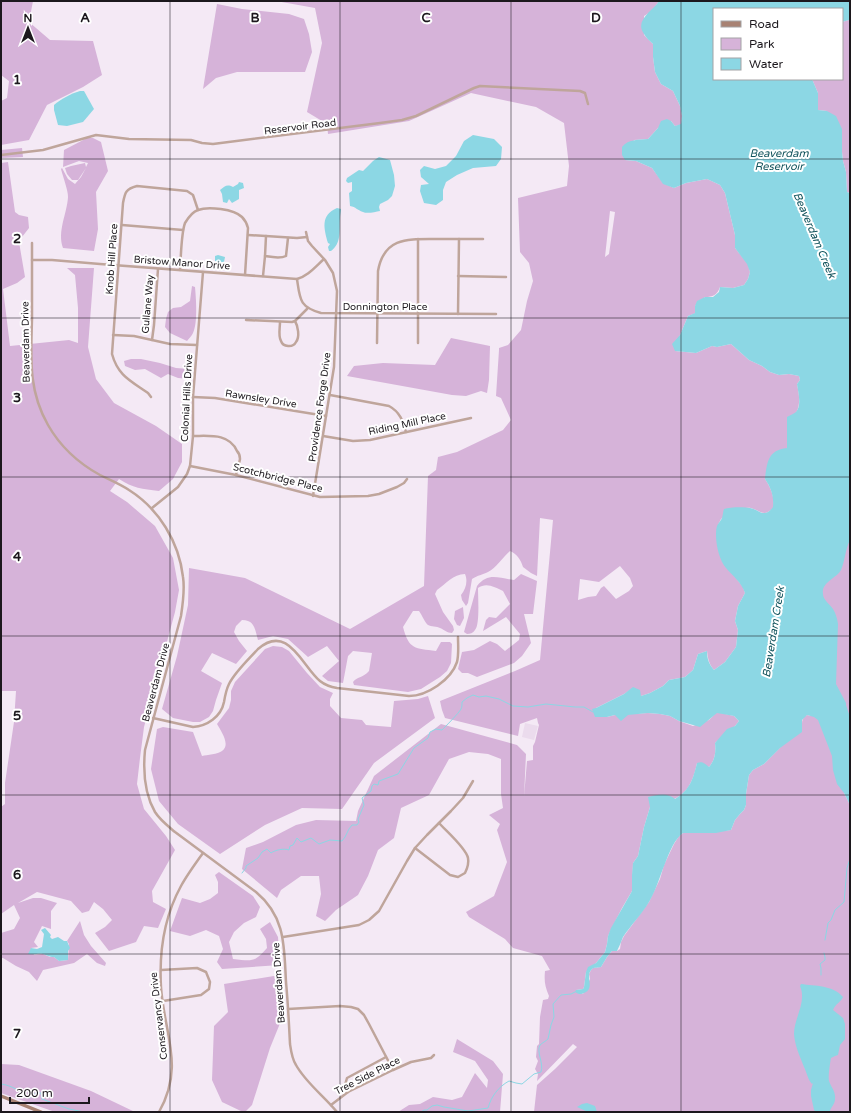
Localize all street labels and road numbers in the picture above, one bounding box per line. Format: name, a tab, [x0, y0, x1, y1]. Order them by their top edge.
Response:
street label: Reservoir Road	[263, 117, 337, 137]
street label: Knob Hill Place	[104, 223, 120, 295]
street label: Bristow Manor Drive	[133, 254, 231, 272]
street label: Gullane Way	[139, 273, 157, 334]
street label: Beaverdam Drive	[19, 301, 33, 383]
street label: Donnington Place	[343, 301, 428, 313]
street label: Providence Forge Drive	[306, 351, 334, 463]
street label: Colonial Hills Drive	[179, 354, 195, 442]
street label: Rawnsley Drive	[224, 387, 298, 411]
street label: Riding Mill Place	[367, 410, 447, 438]
street label: Scotchbridge Place	[232, 461, 324, 495]
street label: Beaverdam Drive	[140, 641, 172, 723]
street label: Beaverdam Drive	[270, 942, 288, 1024]
street label: Conservancy Drive	[148, 971, 170, 1060]
street label: Tree Side Place	[333, 1054, 403, 1098]

